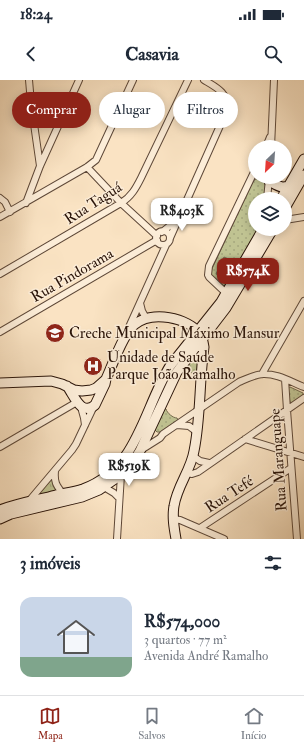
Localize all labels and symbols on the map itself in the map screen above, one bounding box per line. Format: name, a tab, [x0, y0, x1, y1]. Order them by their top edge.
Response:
north arrow	[248, 140, 292, 184]
street label: Rua Taguá	[61, 177, 126, 229]
pin: R$403K	[149, 198, 215, 232]
street label: Rua Pindorama	[28, 244, 118, 307]
pin: R$574K	[215, 258, 281, 292]
school or university icon: Creche Municipal Máximo Mansur	[44, 322, 66, 344]
place label: Creche Municipal Máximo Mansur	[69, 324, 280, 344]
place label: Unidade de Saúde Parque João Ramalho	[107, 348, 235, 385]
hospital icon: Unidade de Saúde Parque João Ramalho	[82, 355, 104, 377]
street label: Rua Maranguape	[265, 408, 293, 512]
pin: R$519K	[96, 453, 162, 487]
street label: Rua Tefé	[201, 471, 258, 517]

